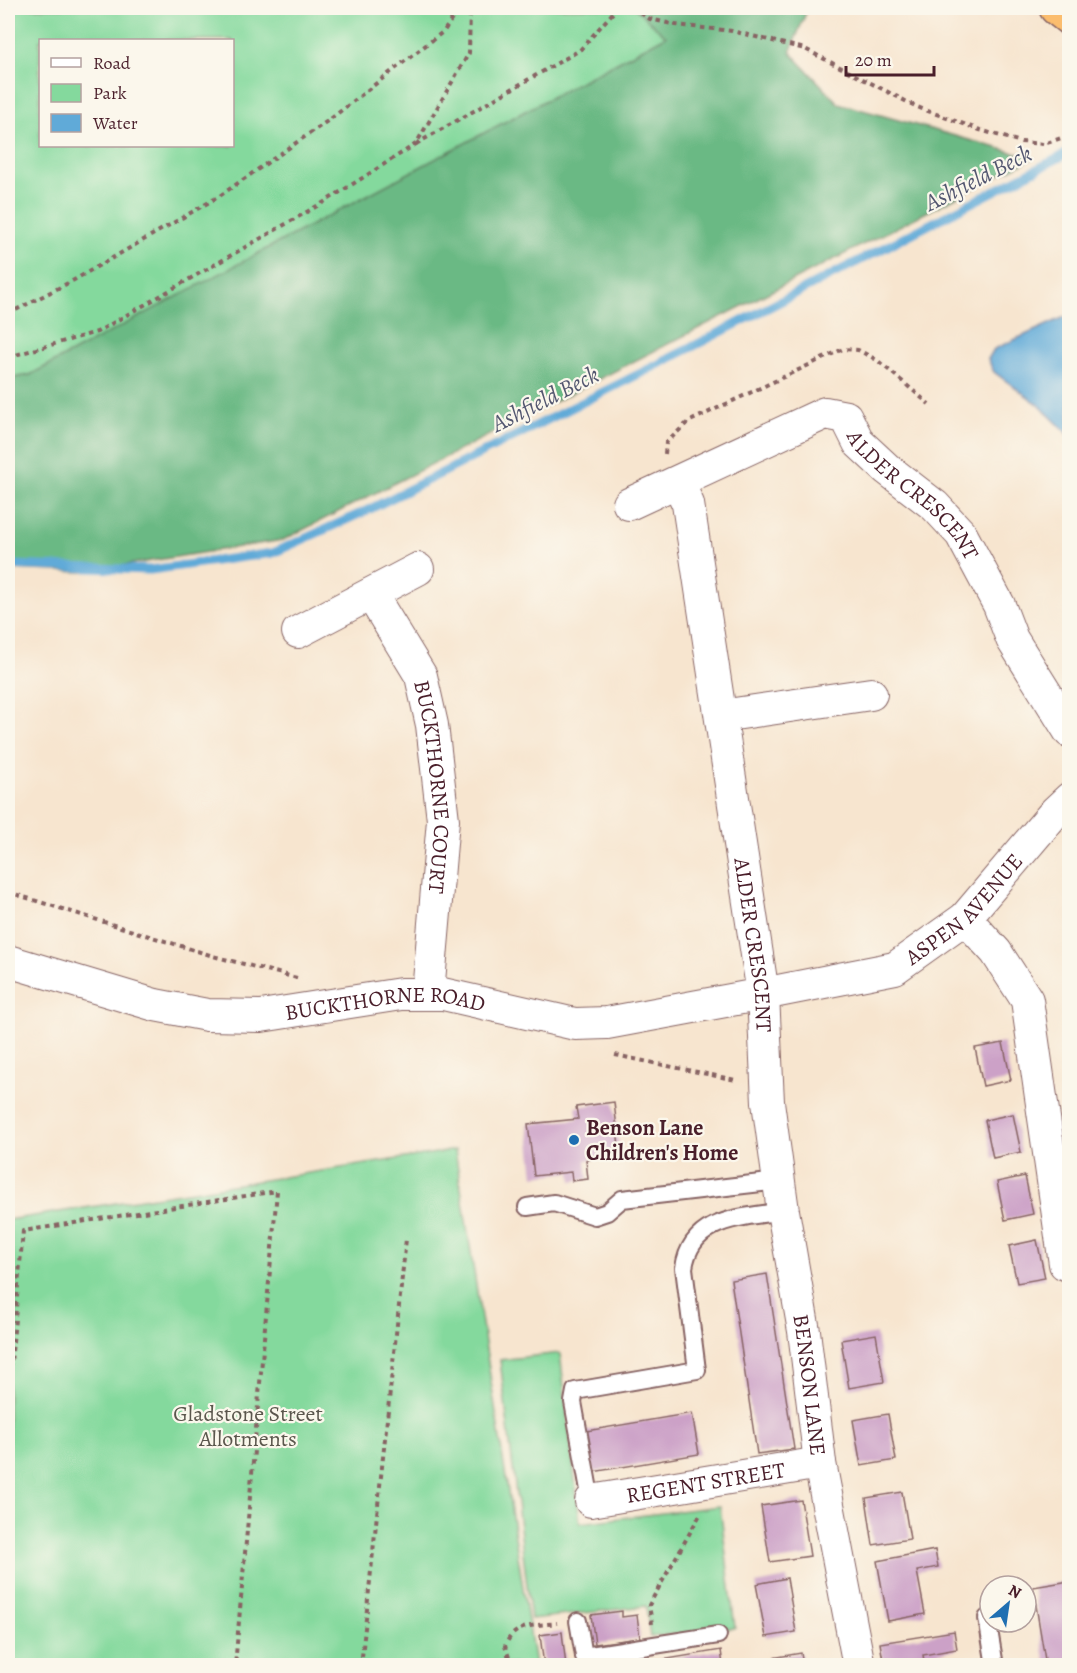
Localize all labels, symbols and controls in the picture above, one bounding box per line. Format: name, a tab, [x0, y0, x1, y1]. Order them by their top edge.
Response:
legend	[39, 39, 234, 147]
scale bar	[846, 39, 934, 77]
text: 20 m	[855, 48, 892, 72]
text: Road	[93, 51, 131, 75]
text: Park	[93, 81, 127, 105]
text: Water	[92, 111, 138, 135]
water label: Ashfield Beck	[917, 137, 1037, 220]
water label: Ashfield Beck	[484, 358, 604, 441]
street label: ALDER CRESCENT	[839, 425, 986, 565]
street label: BUCKTHORNE COURT	[406, 677, 457, 895]
street label: ASPEN AVENUE	[898, 847, 1030, 973]
street label: ALDER CRESCENT	[726, 855, 779, 1033]
street label: BUCKTHORNE ROAD	[283, 980, 488, 1028]
place label: Benson Lane Children's Home	[586, 1113, 738, 1168]
marker: Benson Lane Children's Home	[567, 1133, 581, 1147]
street label: BENSON LANE	[785, 1312, 833, 1457]
park label: Gladstone Street Allotments	[173, 1399, 323, 1454]
street label: REGENT STREET	[624, 1455, 787, 1511]
north arrow	[978, 1574, 1038, 1634]
text: N	[1004, 1579, 1026, 1604]

